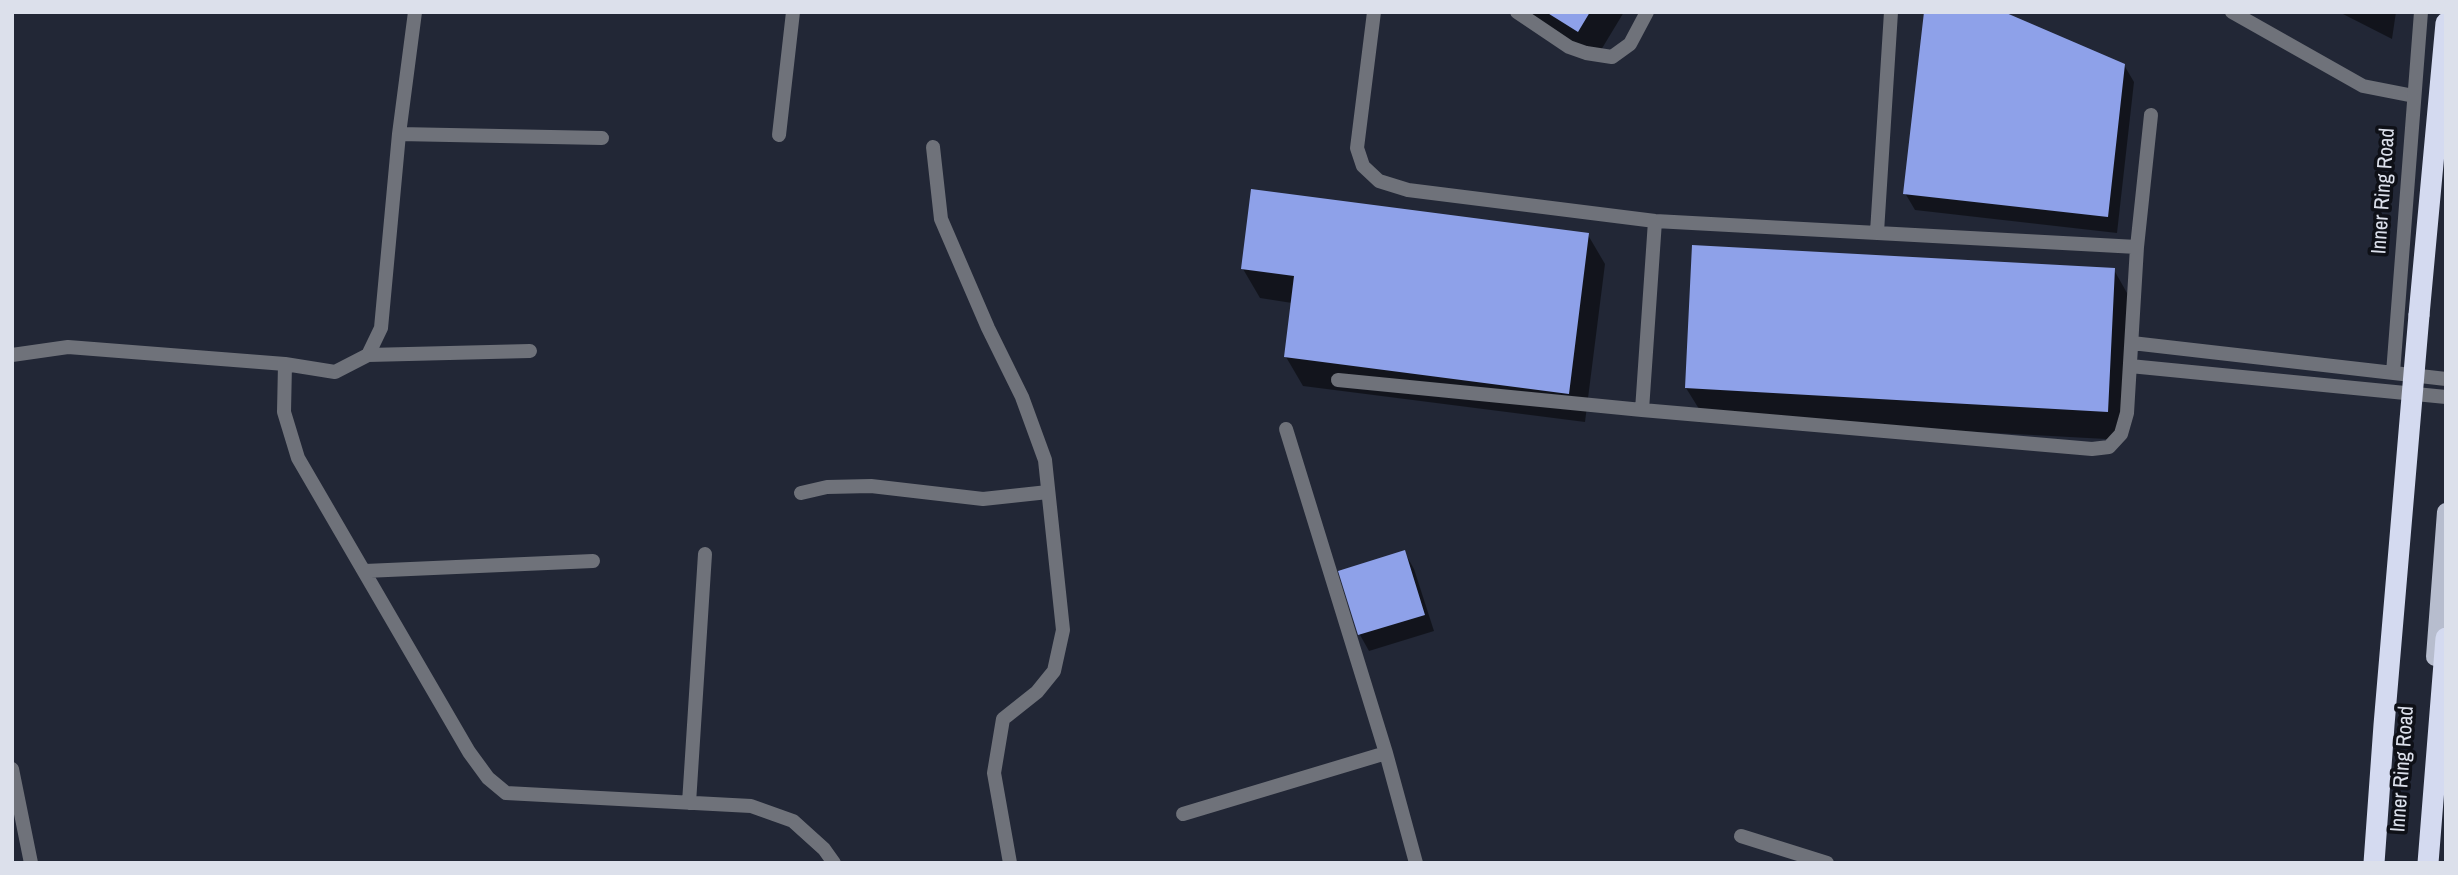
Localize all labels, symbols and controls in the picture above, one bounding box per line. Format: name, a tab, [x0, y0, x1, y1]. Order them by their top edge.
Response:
street label: Inner Ring Road	[2367, 127, 2401, 255]
street label: Inner Ring Road	[2386, 705, 2420, 833]

